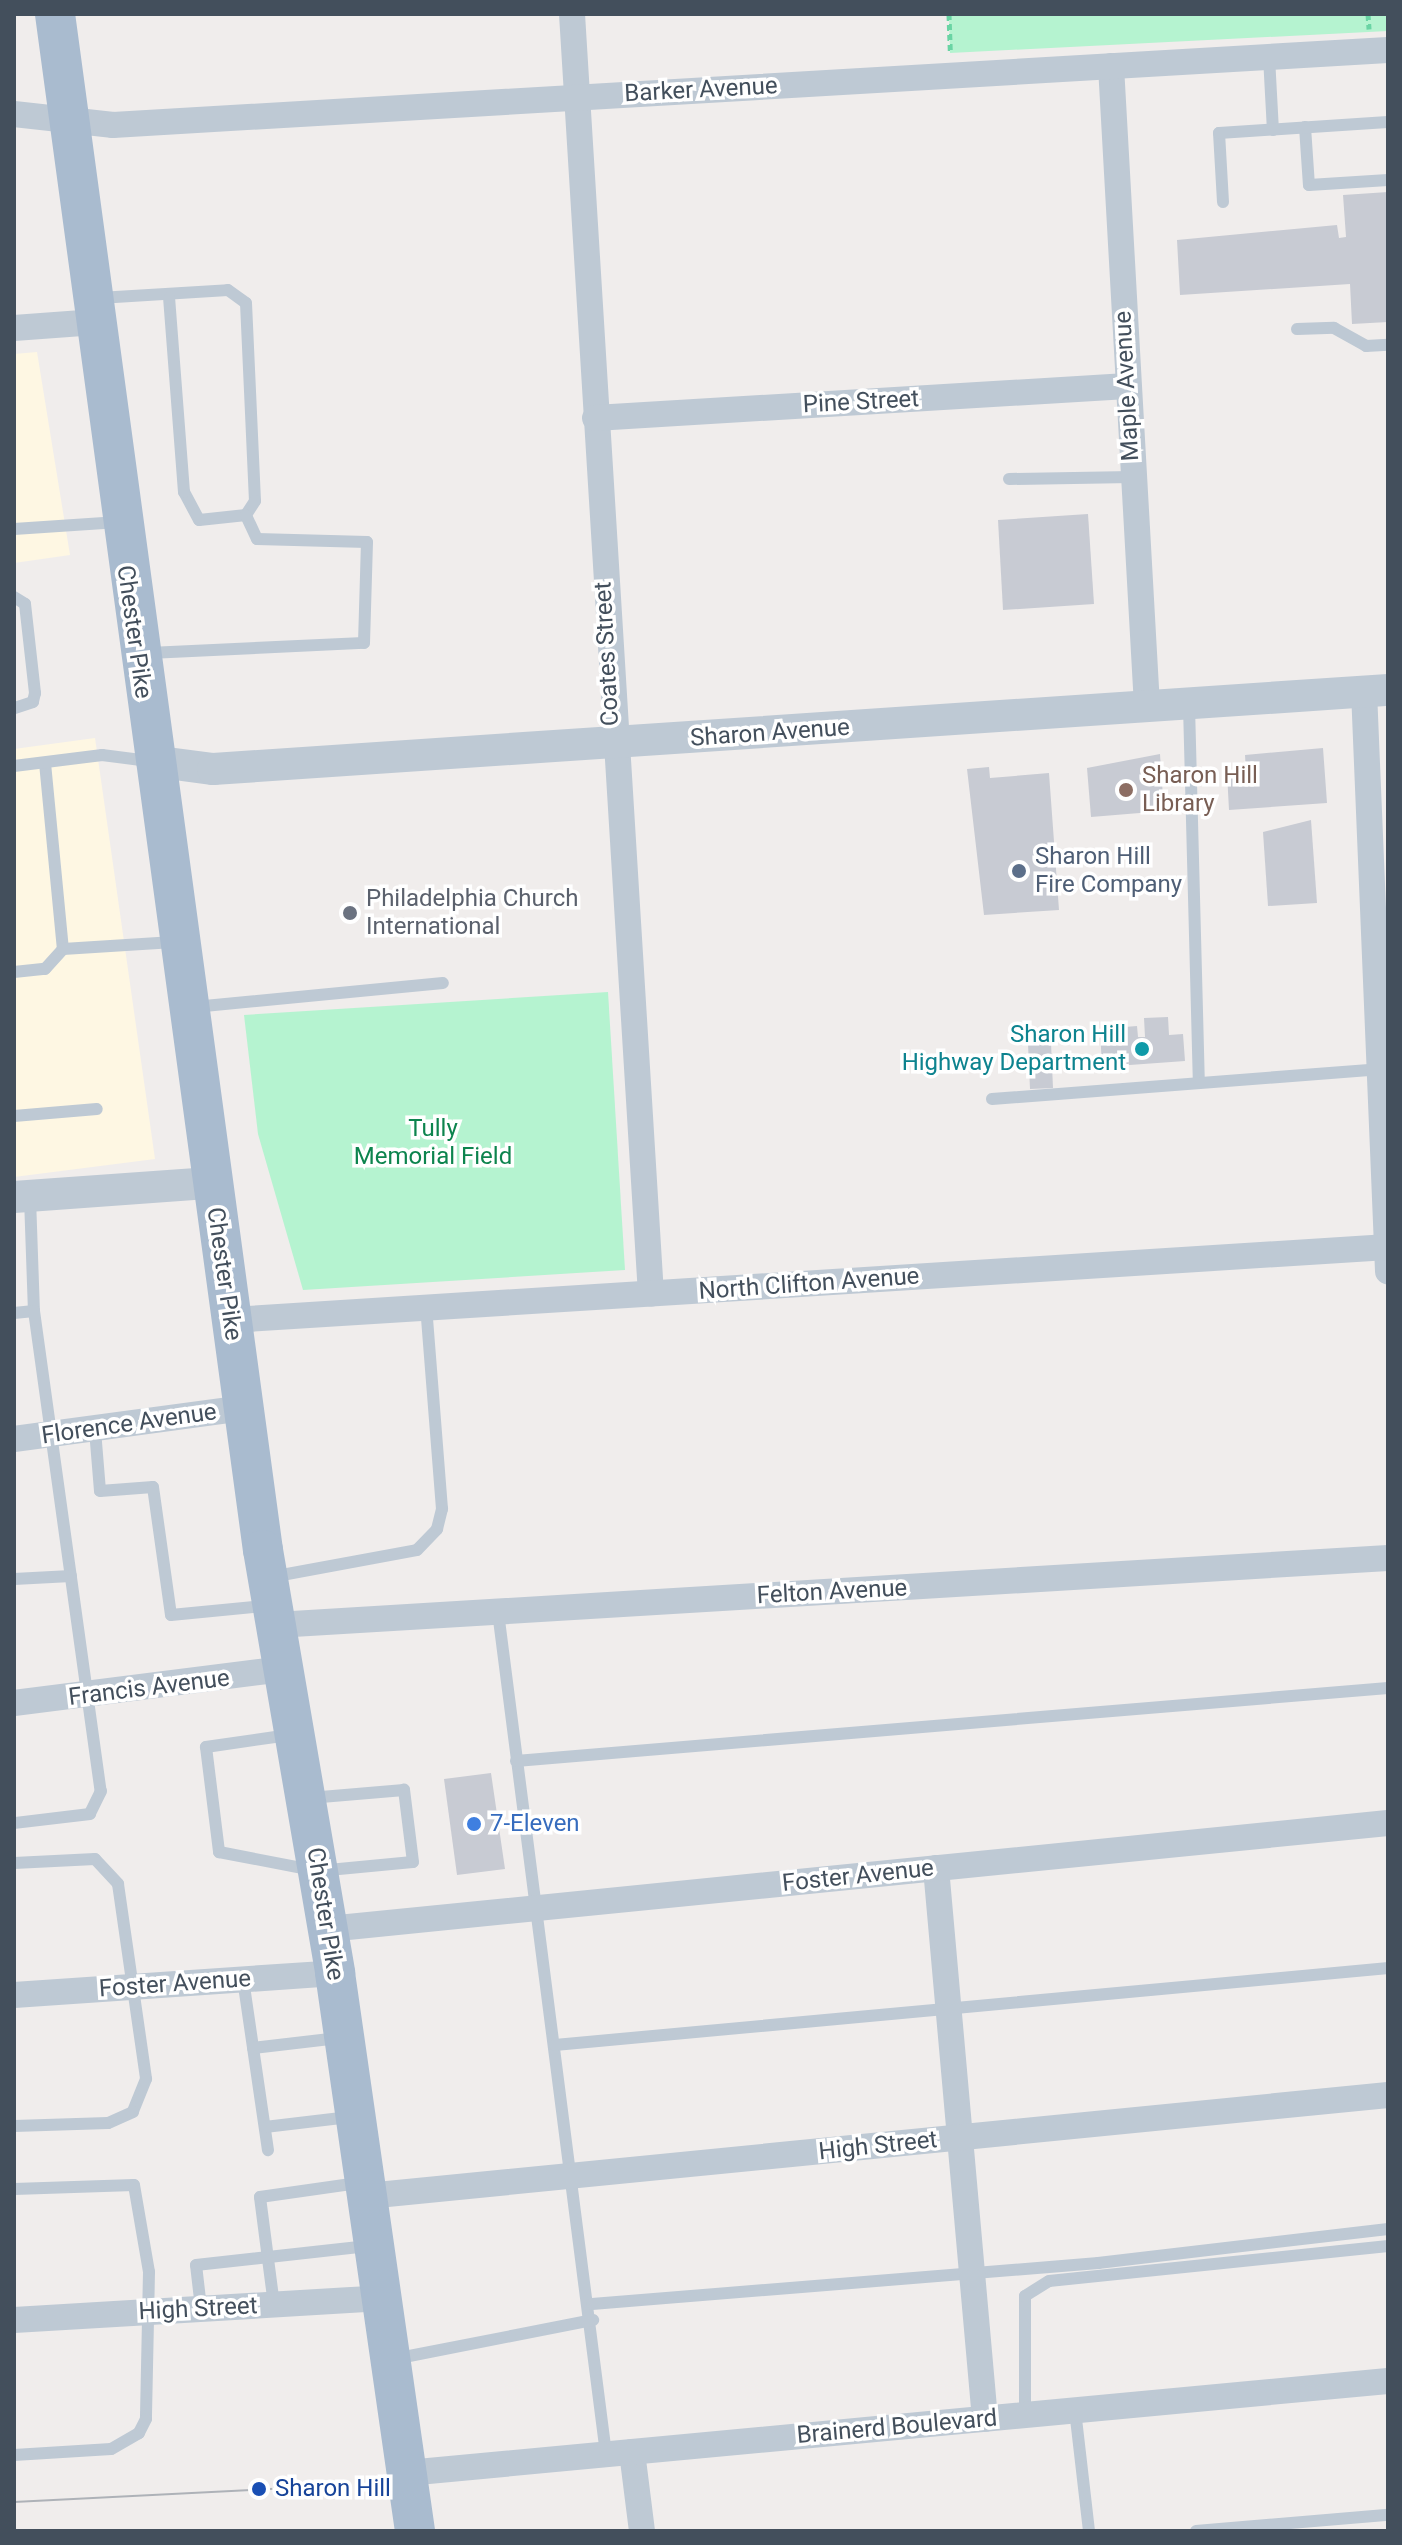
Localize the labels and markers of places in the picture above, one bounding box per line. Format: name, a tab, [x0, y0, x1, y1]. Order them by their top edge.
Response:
place label: Sharon Hill Library	[1142, 762, 1258, 818]
marker: Sharon Hill Library	[1117, 781, 1135, 799]
place label: Sharon Hill Fire Company	[1035, 843, 1182, 899]
marker: Sharon Hill Fire Company	[1010, 862, 1028, 880]
place label: Philadelphia Church International	[366, 885, 578, 941]
marker: Philadelphia Church International	[341, 904, 359, 922]
place label: Sharon Hill Highway Department	[902, 1021, 1126, 1077]
marker: Sharon Hill Highway Department	[1133, 1040, 1151, 1058]
place label: 7-Eleven	[490, 1810, 580, 1838]
marker: 7-Eleven	[465, 1815, 483, 1833]
place label: Sharon Hill	[275, 2475, 391, 2503]
marker: Sharon Hill	[250, 2480, 268, 2498]

